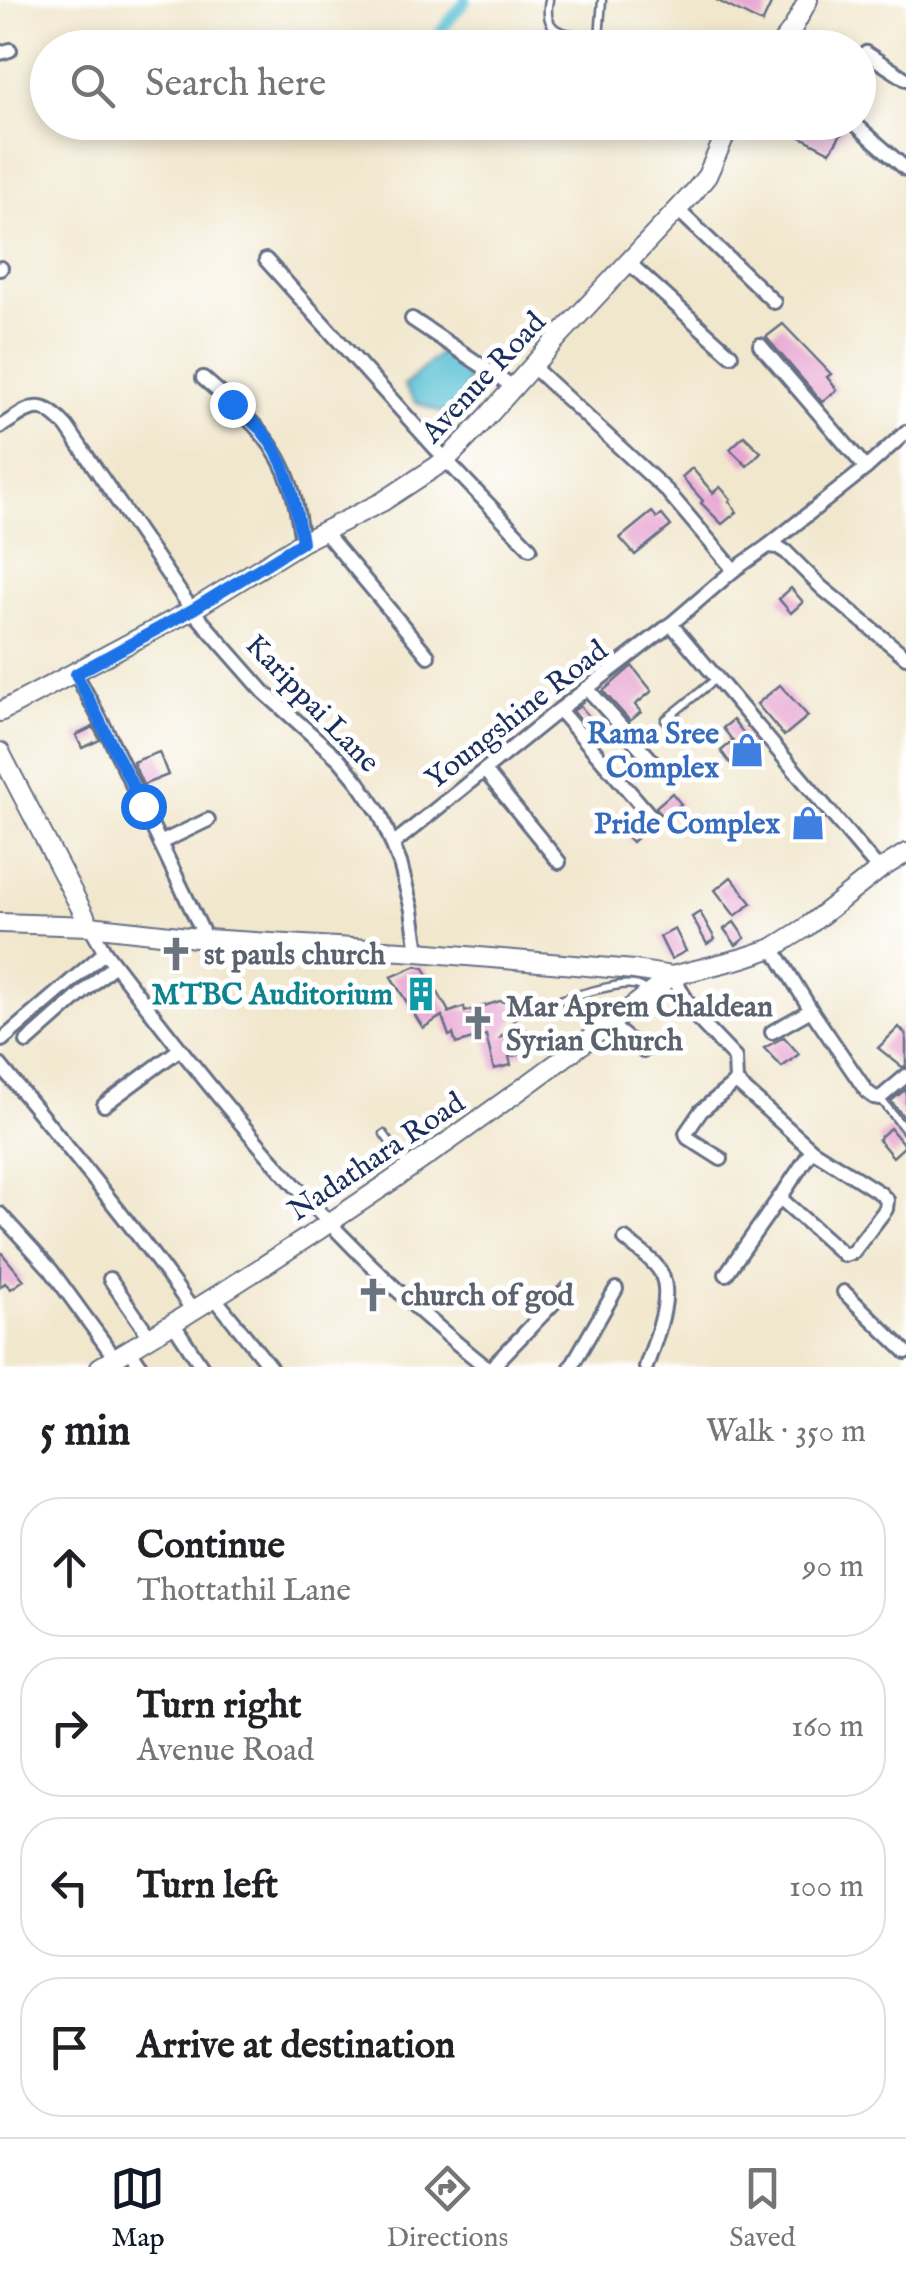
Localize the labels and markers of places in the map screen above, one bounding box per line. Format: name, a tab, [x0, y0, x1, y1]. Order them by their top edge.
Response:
place label: Rama Sree Complex	[587, 716, 719, 788]
shop icon: Rama Sree Complex	[728, 731, 766, 769]
shop icon: Pride Complex	[789, 804, 827, 842]
place label: Pride Complex	[594, 806, 780, 844]
church icon: st pauls church	[157, 935, 195, 973]
place label: st pauls church	[204, 937, 387, 975]
building icon: MTBC Auditorium	[402, 975, 440, 1013]
place label: MTBC Auditorium	[151, 977, 393, 1015]
place label: Mar Aprem Chaldean Syrian Church	[506, 989, 773, 1061]
church icon: Mar Aprem Chaldean Syrian Church	[459, 1004, 497, 1042]
church icon: church of god	[354, 1276, 392, 1314]
place label: church of god	[401, 1278, 574, 1316]

